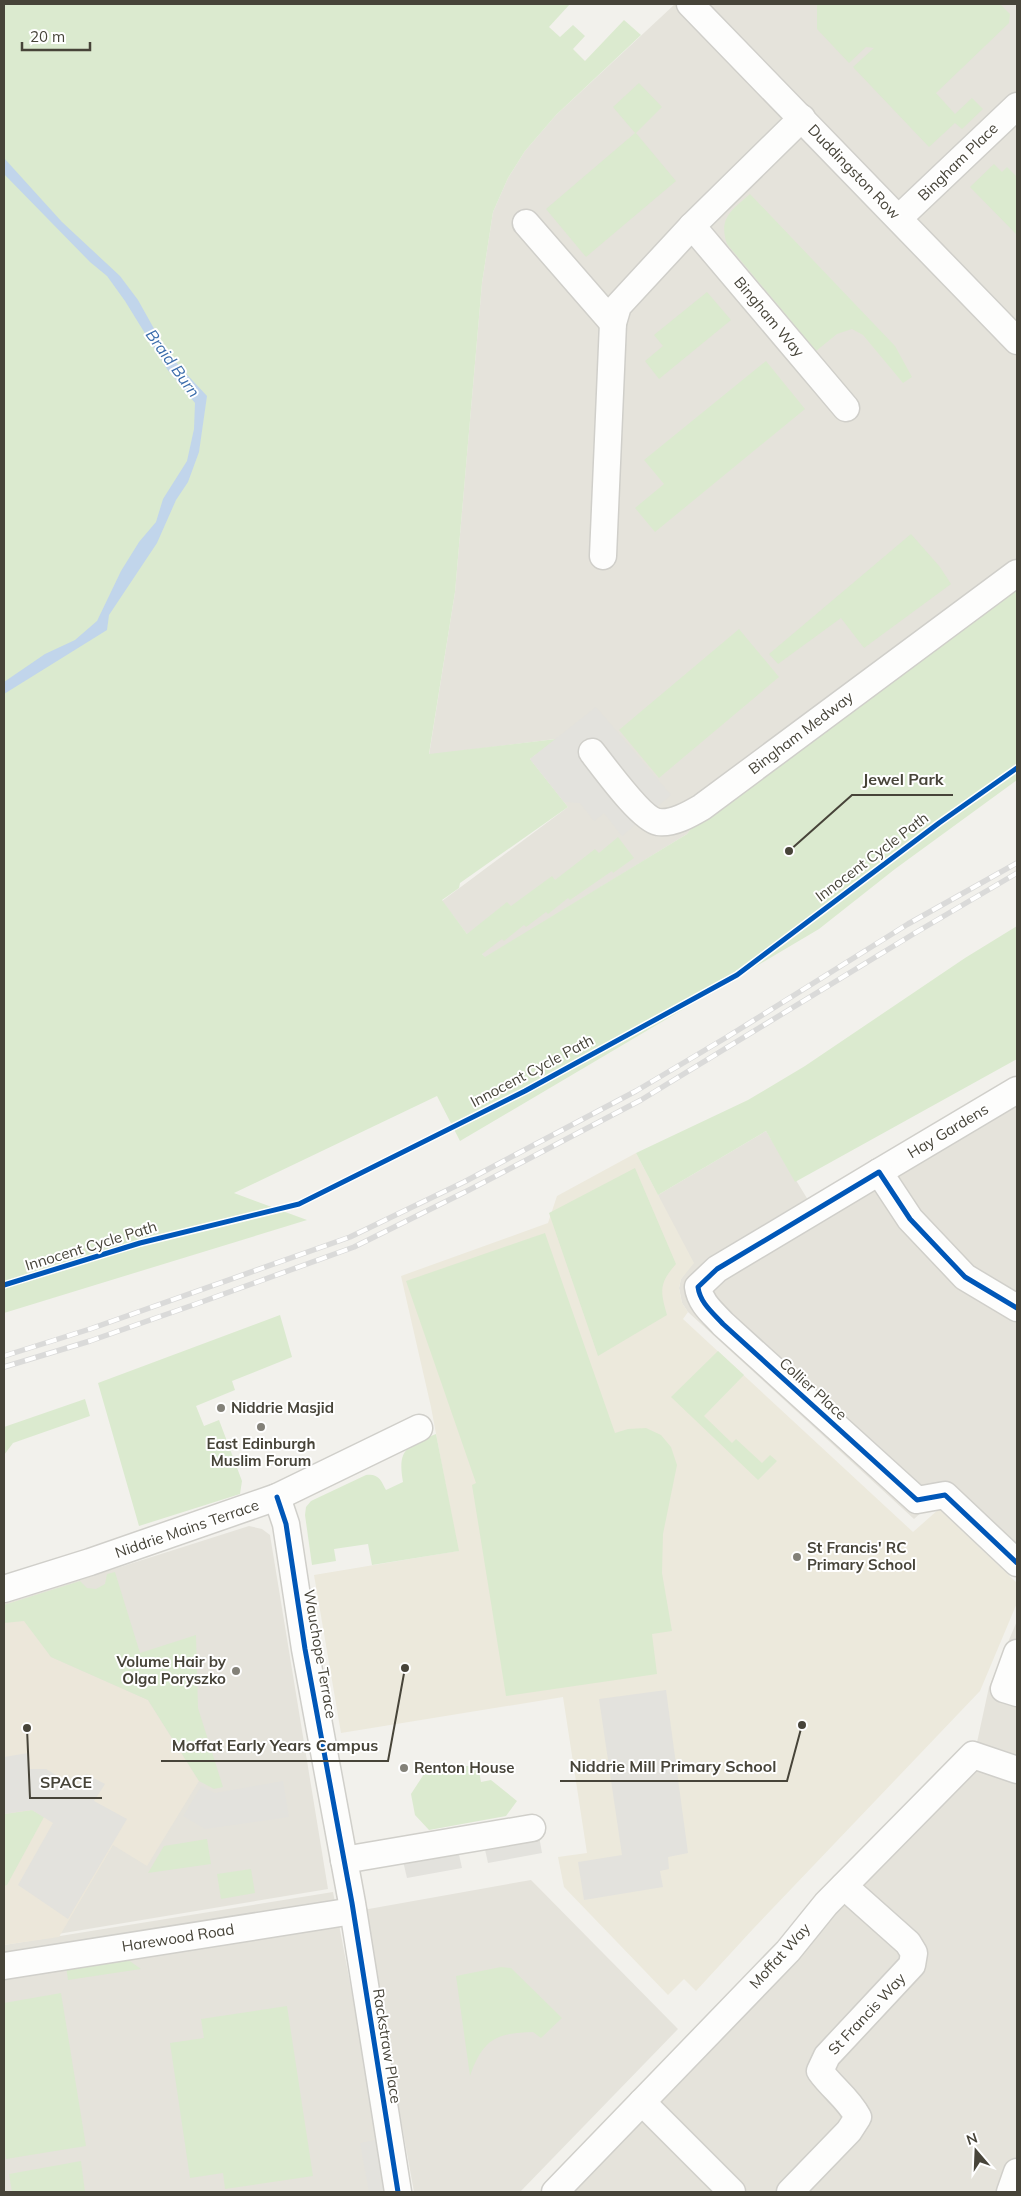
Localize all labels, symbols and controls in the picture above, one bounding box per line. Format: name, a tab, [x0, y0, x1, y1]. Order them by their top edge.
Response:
scale bar	[22, 20, 90, 52]
text: 20 m	[30, 27, 65, 46]
street label: Bingham Place	[914, 119, 1002, 205]
street label: Duddingston Row	[804, 120, 905, 223]
street label: Bingham Way	[730, 273, 809, 361]
water label: Braid Burn	[142, 325, 204, 401]
street label: Bingham Medway	[745, 687, 857, 778]
callout: Jewel Park	[852, 764, 953, 795]
text: Jewel Park	[862, 769, 945, 789]
street label: Innocent Cycle Path	[811, 808, 932, 905]
street label: Innocent Cycle Path	[467, 1030, 597, 1111]
street label: Hay Gardens	[904, 1099, 992, 1162]
street label: Innocent Cycle Path	[23, 1216, 159, 1275]
street label: Collier Place	[776, 1353, 851, 1424]
place label: Niddrie Masjid	[231, 1398, 334, 1417]
marker: Niddrie Masjid	[215, 1402, 227, 1414]
marker: East Edinburgh Muslim Forum	[255, 1421, 267, 1433]
place label: East Edinburgh Muslim Forum	[207, 1434, 315, 1470]
street label: Niddrie Mains Terrace	[112, 1495, 261, 1562]
place label: St Francis' RC Primary School	[807, 1538, 916, 1574]
marker: St Francis' RC Primary School	[791, 1551, 803, 1563]
street label: Wauchope Terrace	[300, 1588, 341, 1720]
place label: Volume Hair by Olga Poryszko	[115, 1652, 227, 1688]
marker: Volume Hair by Olga Poryszko	[230, 1665, 242, 1677]
callout: Moffat Early Years Campus	[161, 1730, 388, 1761]
text: Moffat Early Years Campus	[172, 1735, 378, 1755]
callout: Niddrie Mill Primary School	[560, 1750, 787, 1781]
text: Niddrie Mill Primary School	[570, 1756, 776, 1776]
place label: Renton House	[414, 1758, 514, 1777]
marker: Renton House	[398, 1762, 410, 1774]
callout: SPACE	[30, 1767, 102, 1798]
text: SPACE	[40, 1772, 92, 1792]
street label: Harewood Road	[120, 1919, 236, 1956]
street label: Moffat Way	[745, 1919, 814, 1993]
street label: St Francis Way	[824, 1969, 909, 2059]
street label: Rackstraw Place	[369, 1987, 406, 2105]
north arrow	[951, 2126, 1001, 2176]
text: N	[964, 2128, 980, 2149]

